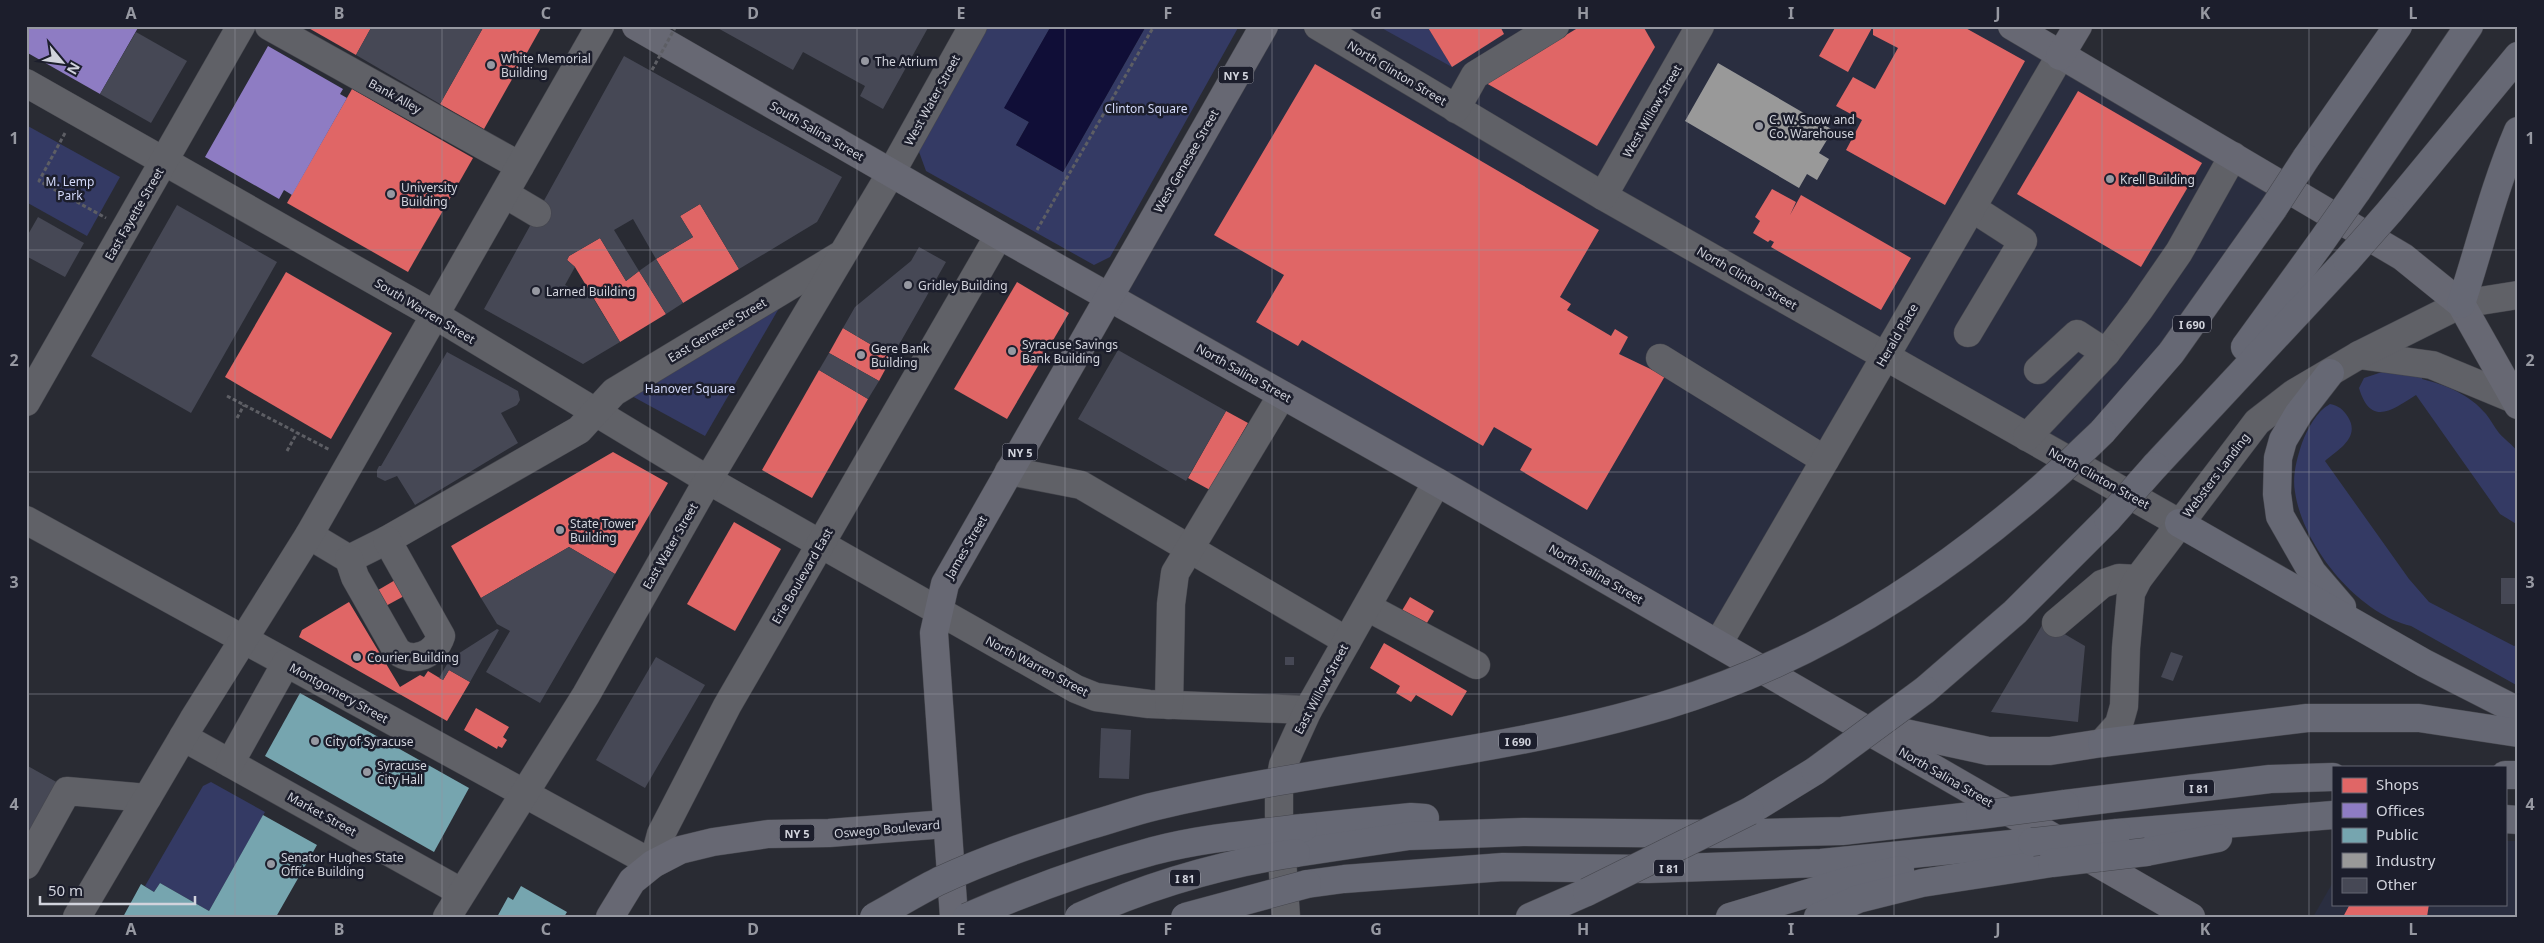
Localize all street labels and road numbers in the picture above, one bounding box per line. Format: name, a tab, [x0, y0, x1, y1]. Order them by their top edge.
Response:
street label: North Clinton Street	[1344, 37, 1450, 110]
street label: West Water Street	[900, 51, 964, 148]
street label: West Willow Street	[1619, 61, 1686, 160]
road number: NY 5	[1218, 66, 1254, 84]
street label: Bank Alley	[366, 75, 425, 118]
street label: South Salina Street	[767, 97, 868, 165]
street label: West Genesee Street	[1150, 106, 1223, 216]
street label: East Fayette Street	[101, 164, 168, 264]
street label: North Clinton Street	[1694, 242, 1801, 314]
street label: South Warren Street	[372, 274, 479, 348]
street label: East Genesee Street	[665, 293, 770, 366]
street label: Herald Place	[1872, 300, 1922, 370]
road number: I 690	[2173, 316, 2211, 332]
street label: North Salina Street	[1193, 340, 1295, 407]
street label: Websters Landing	[2179, 429, 2253, 521]
street label: North Clinton Street	[2045, 443, 2153, 513]
road number: NY 5	[1002, 444, 1038, 461]
street label: East Water Street	[638, 499, 702, 592]
street label: James Street	[941, 512, 991, 583]
street label: Erie Boulevard East	[768, 524, 837, 627]
street label: North Salina Street	[1546, 540, 1647, 608]
street label: North Warren Street	[983, 632, 1092, 701]
street label: East Willow Street	[1290, 640, 1352, 737]
street label: Montgomery Street	[287, 659, 392, 727]
road number: I 690	[1499, 732, 1537, 749]
street label: North Salina Street	[1896, 743, 1997, 811]
road number: I 81	[2184, 780, 2214, 796]
street label: Market Street	[284, 788, 360, 840]
street label: Oswego Boulevard	[833, 816, 941, 842]
road number: NY 5	[780, 824, 814, 841]
road number: I 81	[1654, 860, 1684, 876]
road number: I 81	[1170, 870, 1200, 886]

